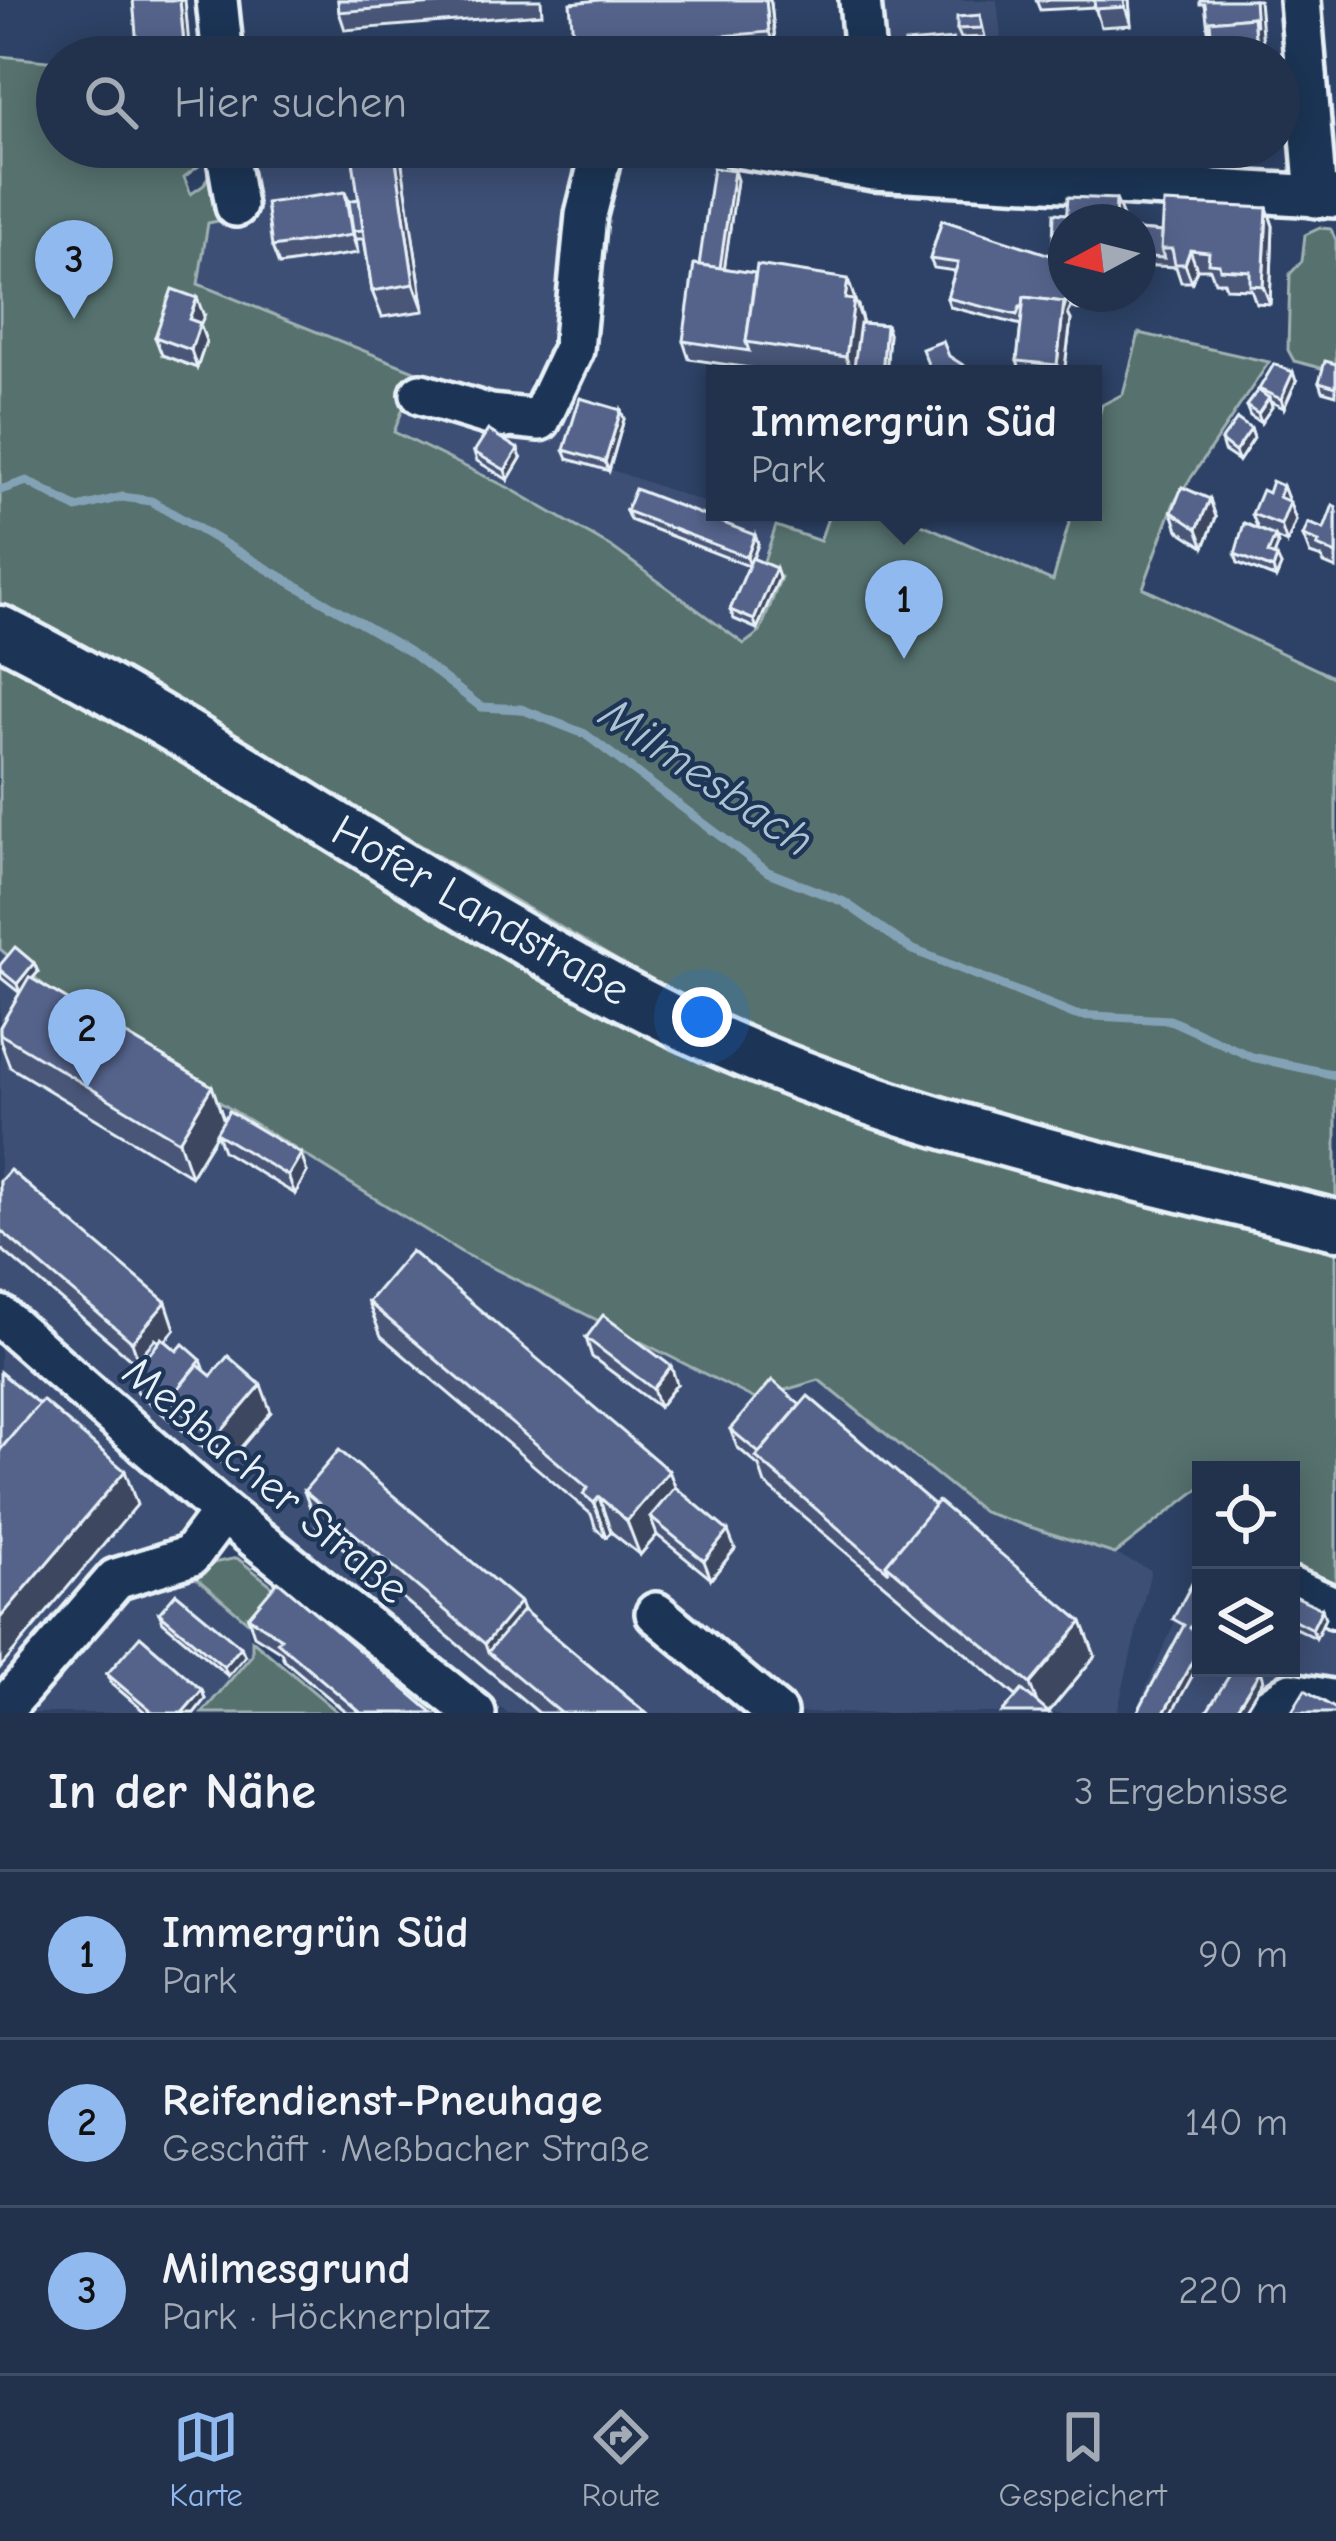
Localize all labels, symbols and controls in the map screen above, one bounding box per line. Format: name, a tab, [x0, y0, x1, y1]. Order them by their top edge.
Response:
search box	[36, 36, 1300, 168]
icon: search	[78, 69, 144, 135]
text: Hier suchen	[174, 76, 407, 128]
north arrow	[1048, 204, 1156, 312]
pin: 3	[35, 220, 113, 319]
popup	[706, 365, 1102, 521]
text: Immergrün Süd	[751, 395, 1057, 447]
text: Park	[751, 447, 825, 492]
pin: 1	[865, 560, 943, 659]
water label: Milmesbach	[589, 685, 824, 868]
street label: Hofer Landstraße	[323, 804, 639, 1016]
your location	[672, 987, 732, 1047]
pin: 2	[48, 989, 126, 1088]
street label: Meßbacher Straße	[113, 1345, 419, 1615]
map controls	[1192, 1461, 1300, 1677]
button: locate	[1192, 1461, 1300, 1569]
button: layers	[1192, 1569, 1300, 1677]
text: In der Nähe	[48, 1762, 316, 1821]
text: 3 Ergebnisse	[1074, 1769, 1288, 1814]
text: Immergrün Süd	[162, 1906, 469, 1958]
text: 1	[79, 1932, 95, 1977]
text: 90 m	[1198, 1932, 1288, 1977]
text: Park	[162, 1958, 237, 2003]
text: Reifendienst-Pneuhage	[162, 2074, 603, 2126]
text: 2	[77, 2100, 97, 2145]
text: 140 m	[1185, 2100, 1288, 2145]
text: Geschäft · Meßbacher Straße	[162, 2126, 649, 2171]
text: Milmesgrund	[162, 2242, 411, 2294]
text: 3	[77, 2268, 97, 2313]
text: 220 m	[1178, 2268, 1288, 2313]
text: Park · Höcknerplatz	[162, 2294, 490, 2339]
tab: Karte	[169, 2404, 243, 2514]
tab: Route	[581, 2404, 660, 2514]
tab: Gespeichert	[999, 2404, 1167, 2514]

